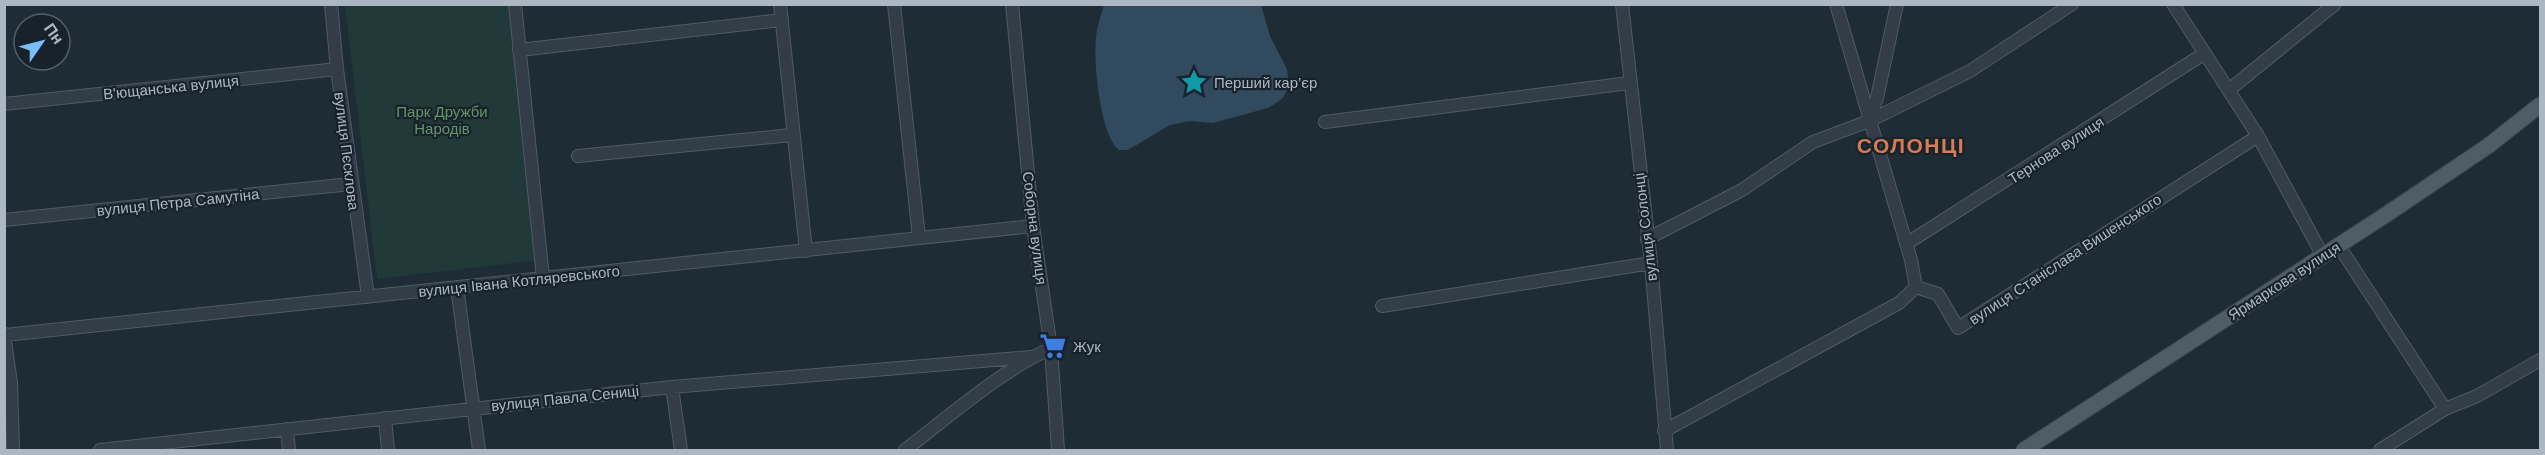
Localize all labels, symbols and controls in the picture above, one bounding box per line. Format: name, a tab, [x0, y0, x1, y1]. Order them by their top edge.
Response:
north arrow	[12, 12, 72, 72]
text: Пн	[41, 20, 67, 47]
place icon: Перший кар’єр	[1179, 67, 1209, 97]
street label: В'ющанська вулиця	[102, 71, 240, 103]
place label: Перший кар’єр	[1214, 74, 1317, 91]
street label: вулиця Пєсклова	[331, 91, 363, 212]
park label: Парк Дружби Народів	[396, 103, 488, 137]
street label: Тернова вулиця	[2005, 113, 2107, 187]
district label: СОЛОНЦІ	[1857, 134, 1965, 157]
street label: Соборна вулиця	[1020, 170, 1050, 286]
street label: вулиця Солонці	[1630, 172, 1660, 282]
street label: вулиця Петра Самутіна	[96, 185, 261, 219]
street label: вулиця Станіслава Вишенського	[1966, 190, 2164, 328]
street label: Ярмаркова вулиця	[2225, 238, 2343, 324]
street label: вулиця Івана Котляревського	[417, 262, 621, 300]
supermarket icon: Жук	[1038, 331, 1068, 361]
place label: Жук	[1073, 338, 1101, 355]
street label: вулиця Павла Сениці	[490, 382, 640, 414]

